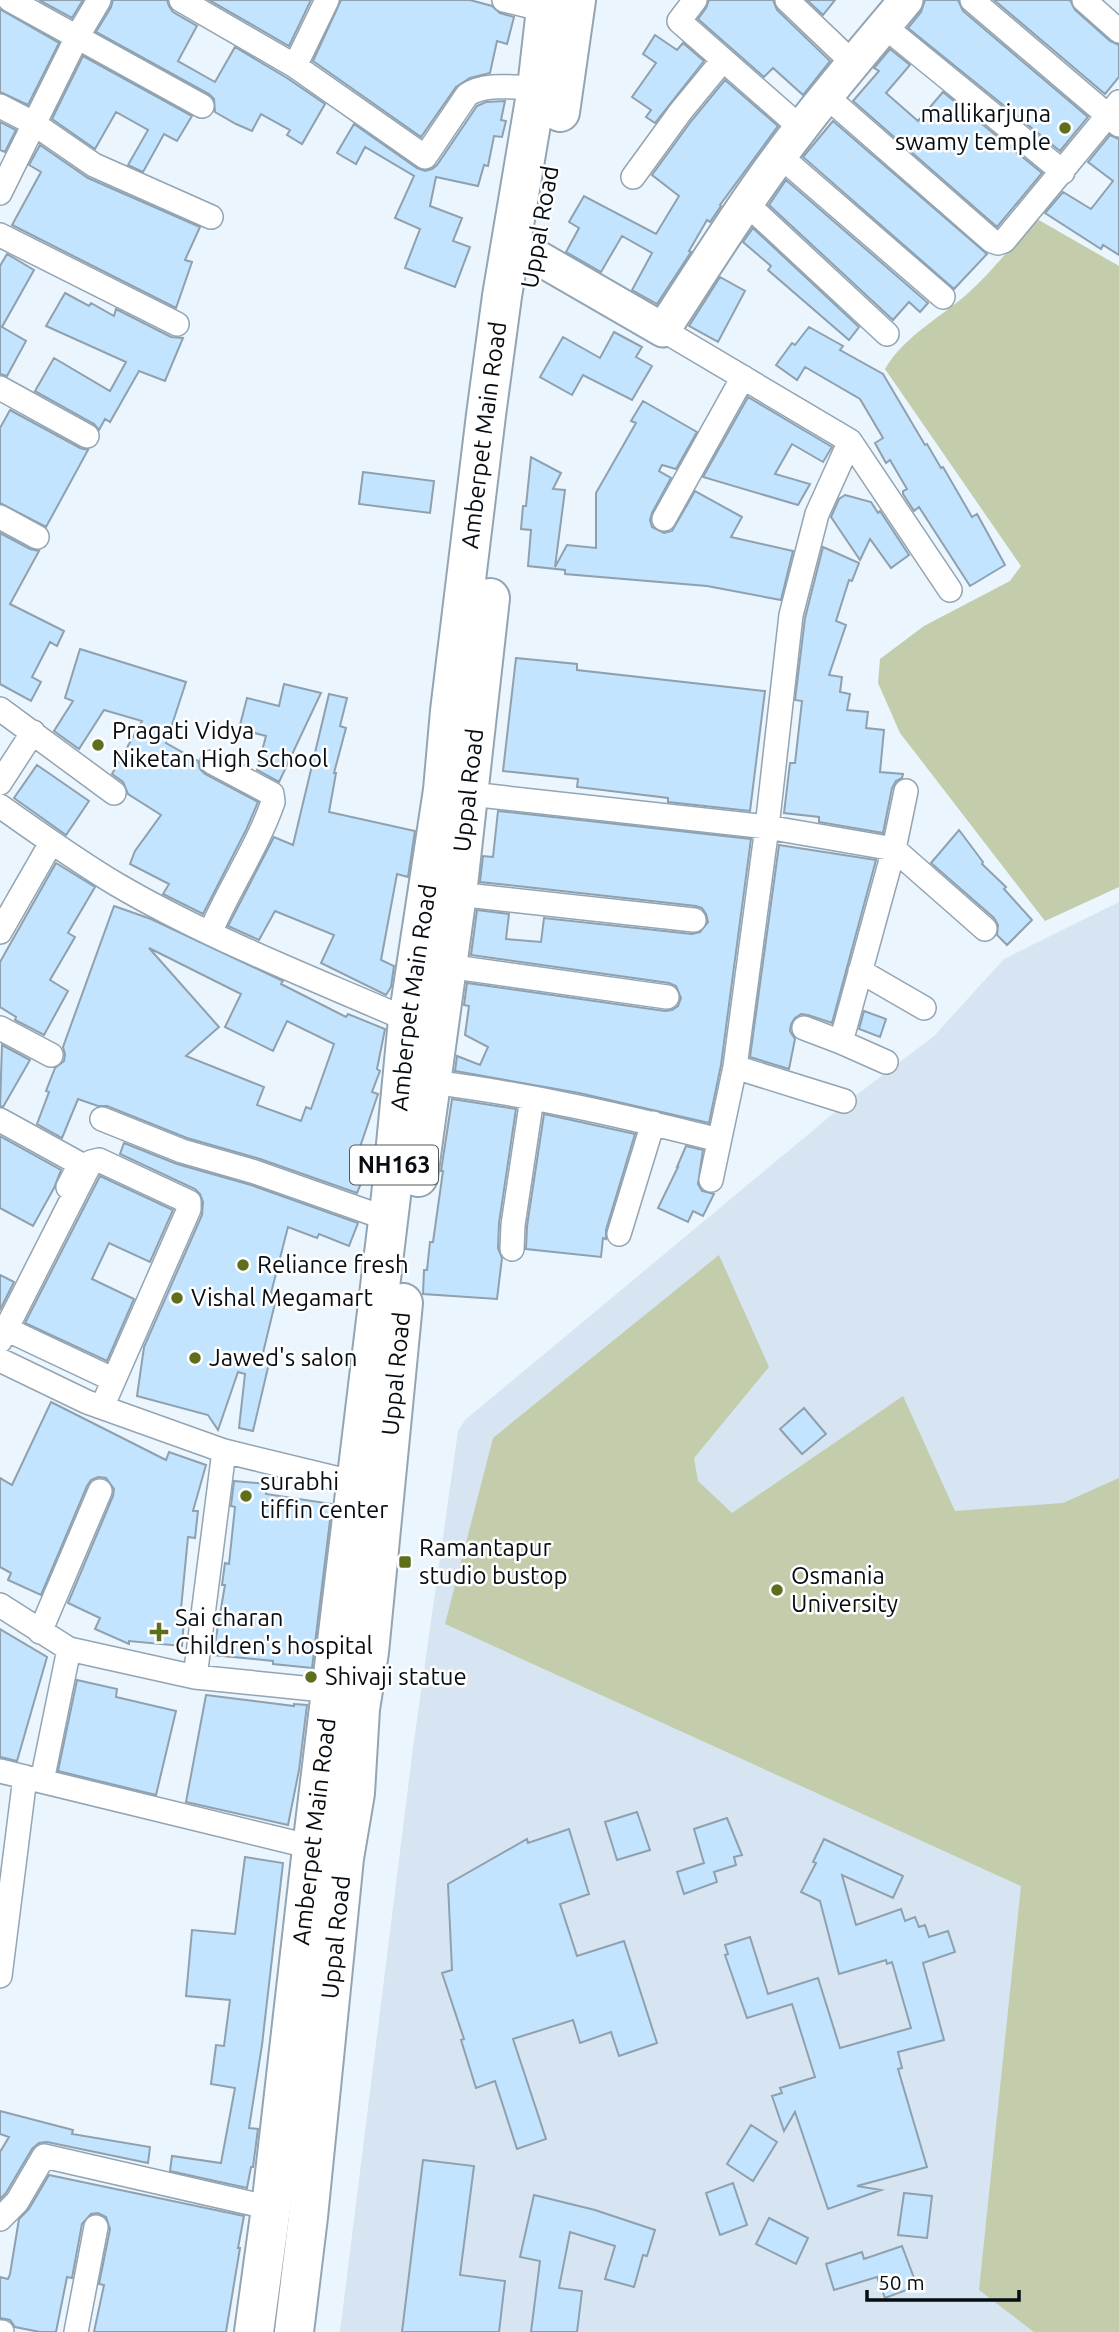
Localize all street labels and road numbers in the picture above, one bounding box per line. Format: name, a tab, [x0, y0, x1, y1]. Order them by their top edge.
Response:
street label: Uppal Road	[515, 164, 564, 290]
street label: Amberpet Main Road	[456, 320, 511, 550]
street label: Uppal Road	[448, 727, 488, 853]
street label: Amberpet Main Road	[385, 882, 441, 1112]
road number: NH163	[350, 1146, 438, 1184]
street label: Uppal Road	[376, 1311, 415, 1437]
street label: Amberpet Main Road	[287, 1716, 341, 1947]
street label: Uppal Road	[316, 1874, 355, 2000]

